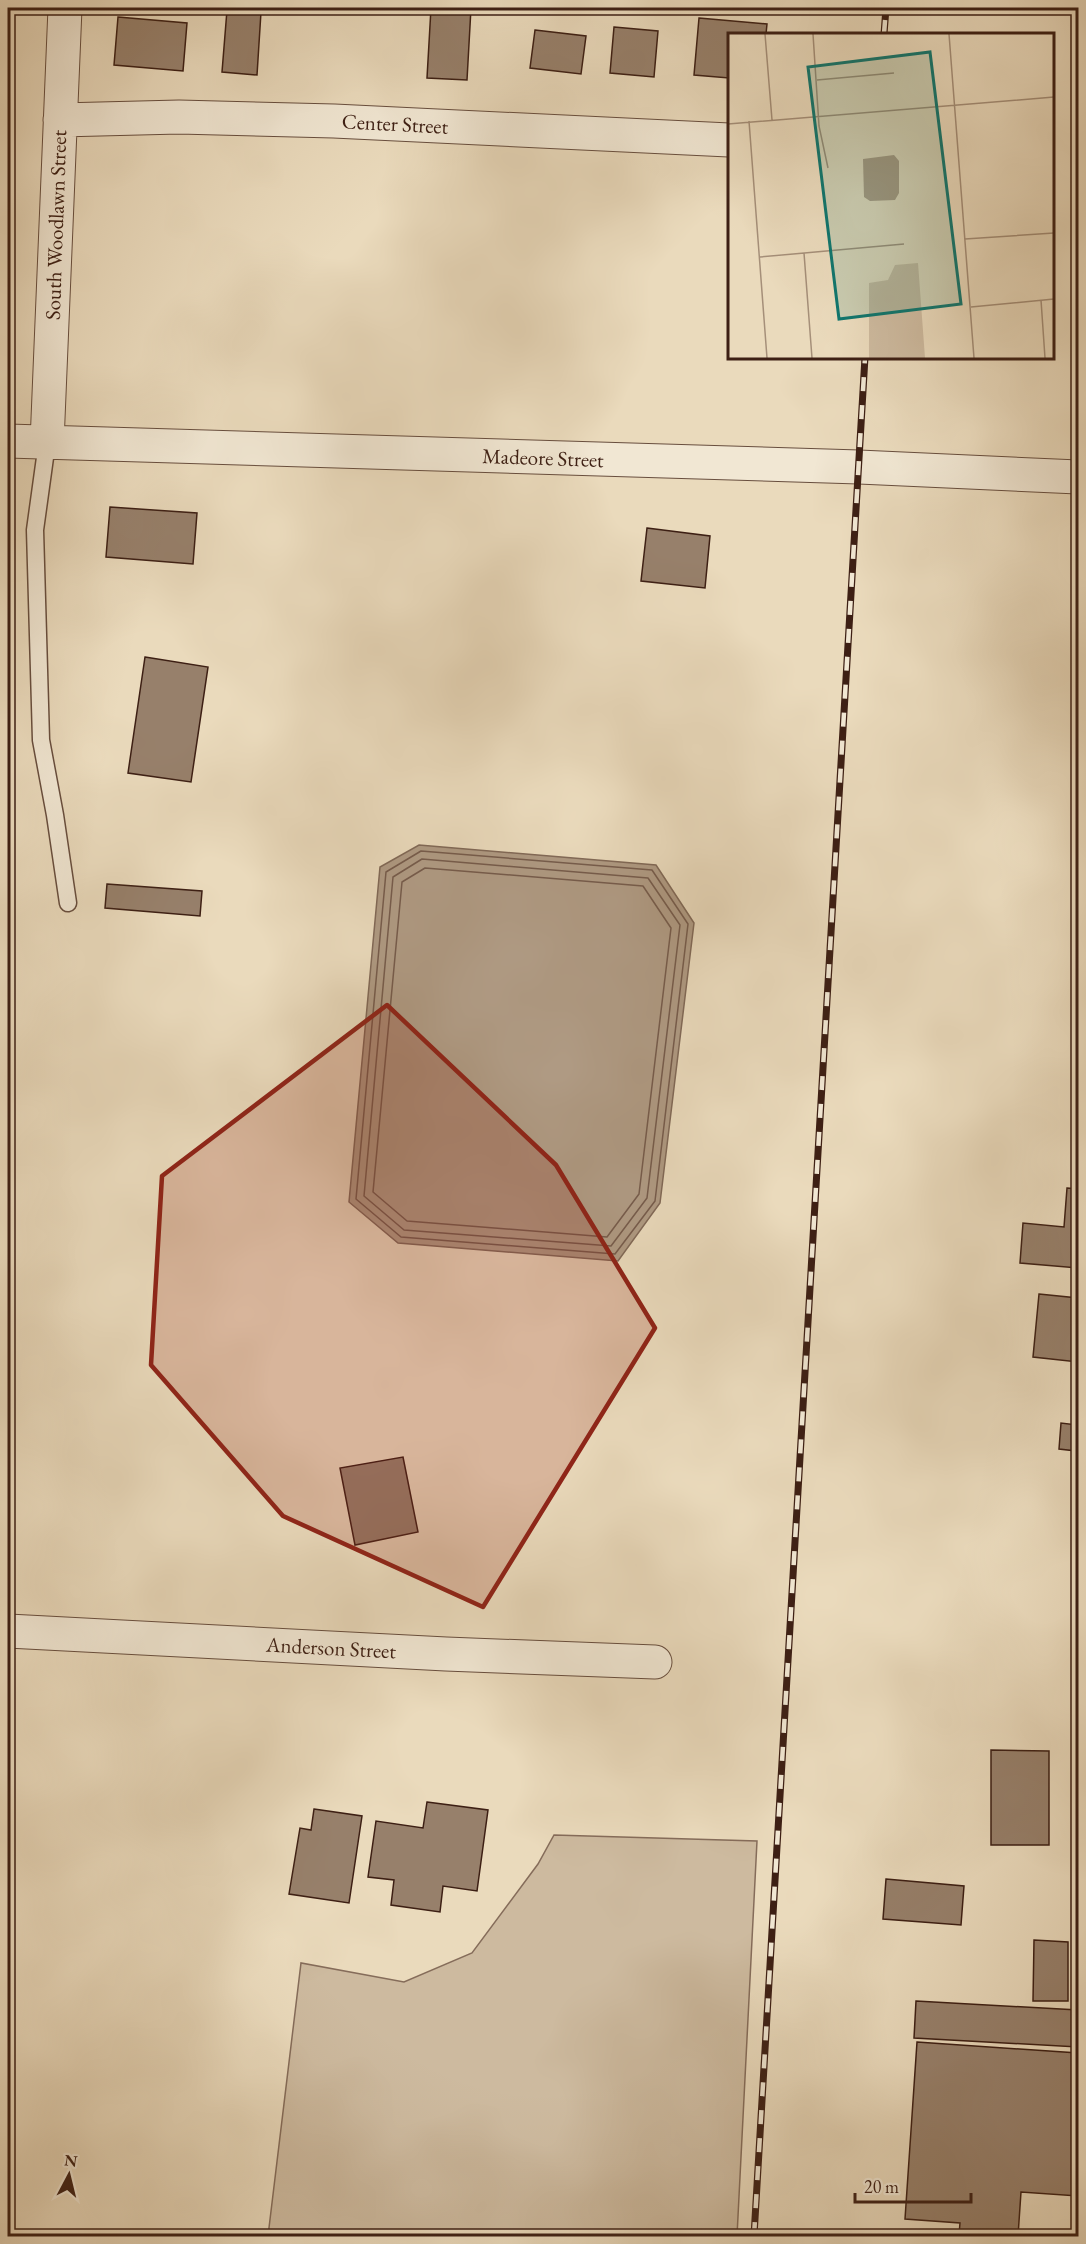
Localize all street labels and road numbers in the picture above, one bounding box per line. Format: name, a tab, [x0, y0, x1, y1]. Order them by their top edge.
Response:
street label: Center Street	[341, 107, 449, 140]
street label: South Woodlawn Street	[39, 129, 72, 320]
street label: Madeore Street	[482, 442, 605, 473]
street label: Anderson Street	[264, 1631, 397, 1664]

